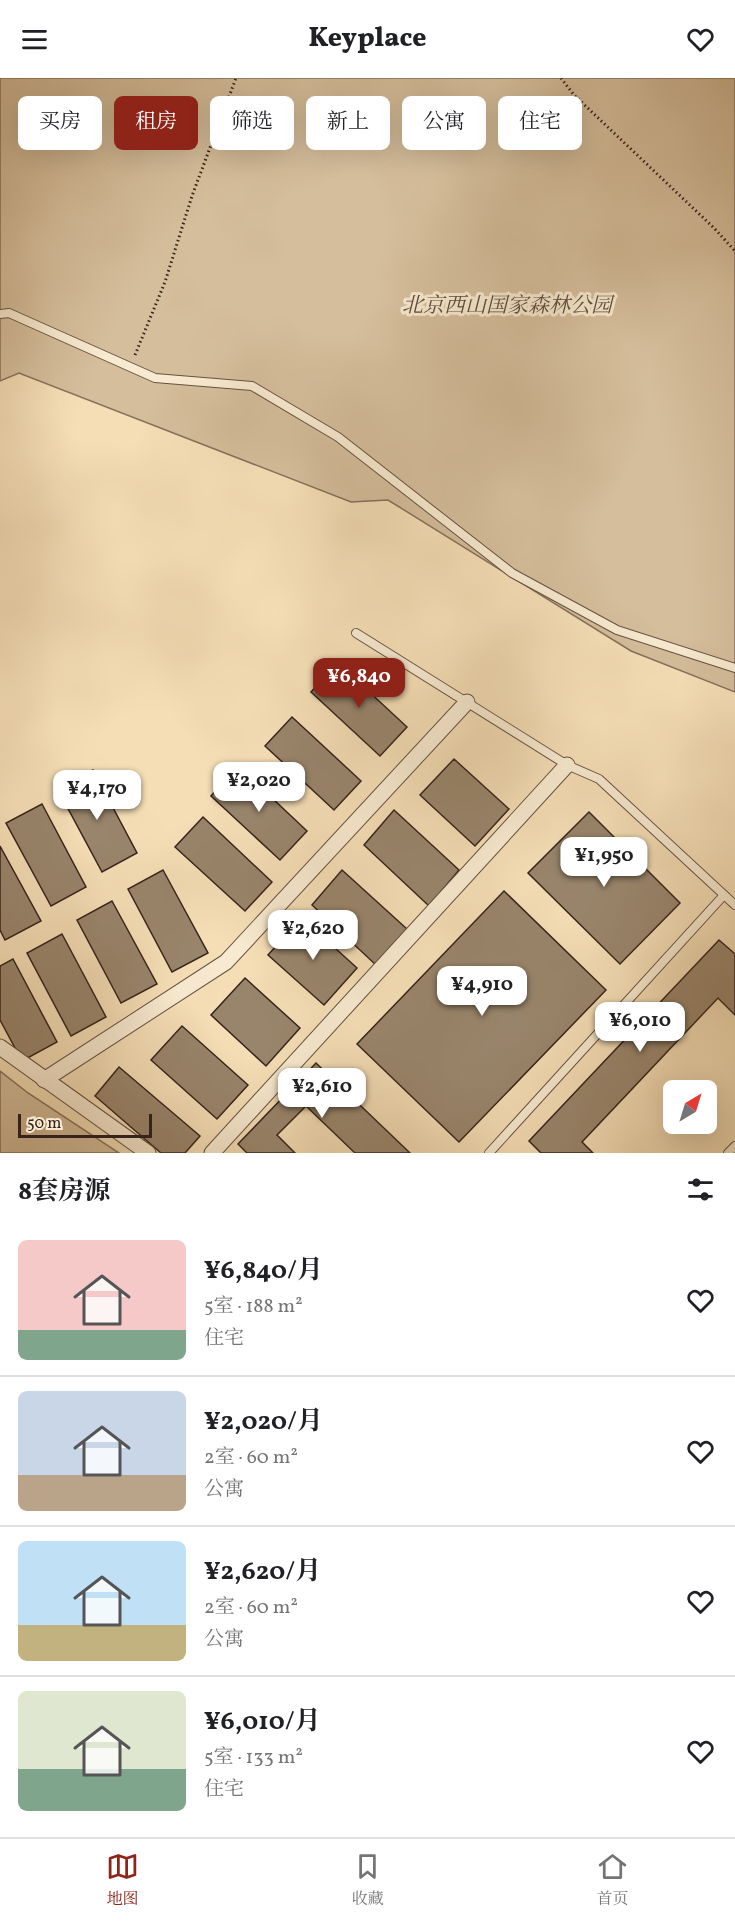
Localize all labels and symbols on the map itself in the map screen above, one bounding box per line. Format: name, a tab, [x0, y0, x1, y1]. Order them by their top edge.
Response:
park label: 北京西山国家森林公园	[402, 292, 615, 321]
pin: ¥6,840	[310, 658, 408, 709]
pin: ¥2,020	[210, 762, 308, 813]
pin: ¥4,170	[48, 770, 146, 821]
pin: ¥1,950	[555, 837, 653, 888]
pin: ¥2,620	[264, 910, 362, 961]
pin: ¥4,910	[433, 966, 531, 1017]
pin: ¥6,010	[591, 1002, 689, 1053]
pin: ¥2,610	[273, 1068, 371, 1119]
north arrow	[663, 1080, 717, 1134]
scale bar	[18, 1111, 152, 1138]

